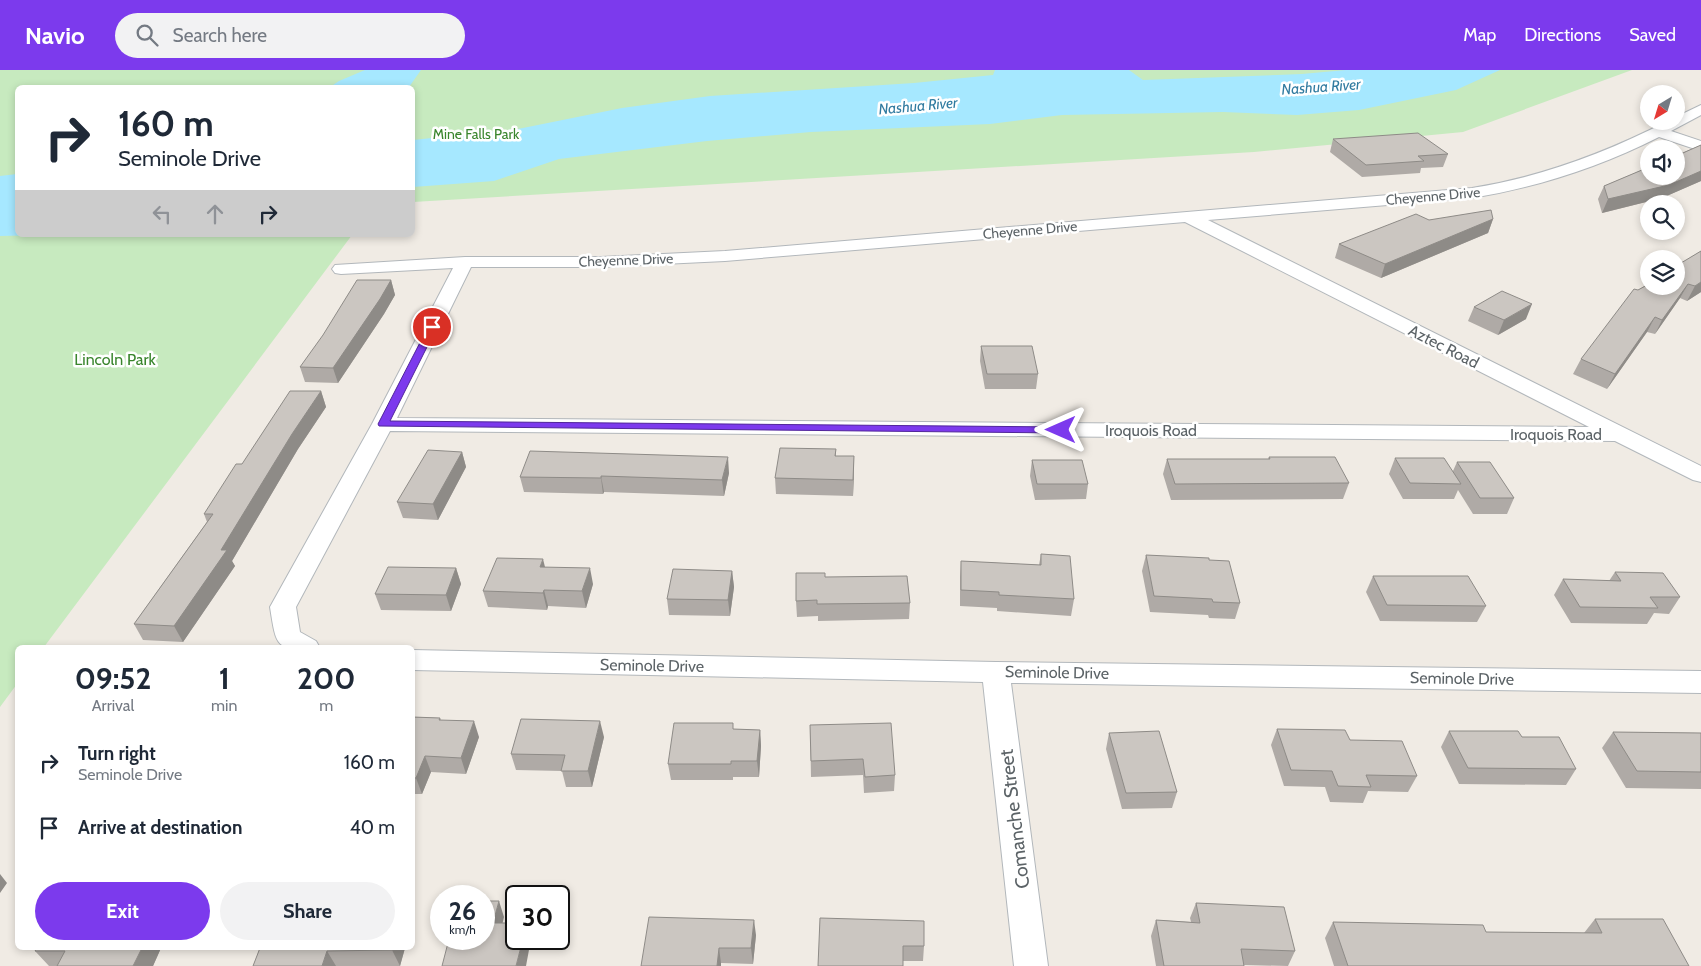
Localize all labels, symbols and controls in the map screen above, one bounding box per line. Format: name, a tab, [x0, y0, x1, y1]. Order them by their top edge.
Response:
search box	[115, 13, 465, 58]
text: Navio	[25, 21, 85, 50]
icon: search	[133, 21, 161, 49]
text: Search here	[173, 24, 267, 47]
text: Map	[1463, 24, 1496, 46]
text: Directions	[1524, 24, 1601, 46]
text: Saved	[1629, 24, 1676, 46]
water label: Nashua River	[1281, 75, 1363, 99]
north arrow	[1640, 85, 1685, 130]
map controls	[1640, 85, 1685, 295]
water label: Nashua River	[878, 93, 960, 118]
text: 160 m	[118, 102, 214, 145]
icon: right	[35, 105, 100, 170]
park label: Mine Falls Park	[433, 125, 520, 143]
button: sound	[1640, 140, 1685, 185]
text: Seminole Drive	[118, 145, 261, 172]
street label: Cheyenne Drive	[1385, 183, 1481, 209]
button: search	[1640, 195, 1685, 240]
icon: left	[148, 200, 176, 228]
icon: ahead	[201, 200, 229, 228]
icon: right	[254, 200, 282, 228]
street label: Cheyenne Drive	[982, 217, 1078, 243]
street label: Cheyenne Drive	[578, 249, 674, 271]
button: layers	[1640, 250, 1685, 295]
pin	[411, 306, 453, 348]
icon: arrive	[418, 313, 446, 341]
street label: Aztec Road	[1405, 321, 1482, 372]
park label: Lincoln Park	[74, 350, 157, 369]
position arrow	[1034, 403, 1086, 455]
street label: Iroquois Road	[1105, 421, 1197, 440]
street label: Iroquois Road	[1510, 425, 1602, 444]
street label: Seminole Drive	[600, 655, 704, 676]
text: 09:52	[75, 660, 151, 697]
text: 1	[219, 660, 230, 697]
text: 200	[297, 660, 355, 697]
street label: Seminole Drive	[1005, 662, 1109, 683]
street label: Seminole Drive	[1410, 668, 1514, 689]
text: Arrival	[92, 696, 134, 715]
text: min	[211, 696, 237, 715]
text: m	[319, 696, 333, 715]
text: Turn right	[78, 742, 156, 765]
street label: Comanche Street	[994, 747, 1034, 890]
icon: right	[35, 749, 63, 777]
text: 160 m	[344, 751, 395, 774]
text: Seminole Drive	[78, 765, 182, 784]
icon: arrive	[35, 814, 63, 842]
text: Arrive at destination	[78, 816, 242, 839]
text: 40 m	[350, 816, 395, 839]
button: Exit	[35, 882, 210, 940]
button: Share	[220, 882, 395, 940]
speed limit sign: 30	[505, 885, 570, 950]
text: 26	[449, 896, 476, 926]
text: km/h	[449, 922, 476, 937]

